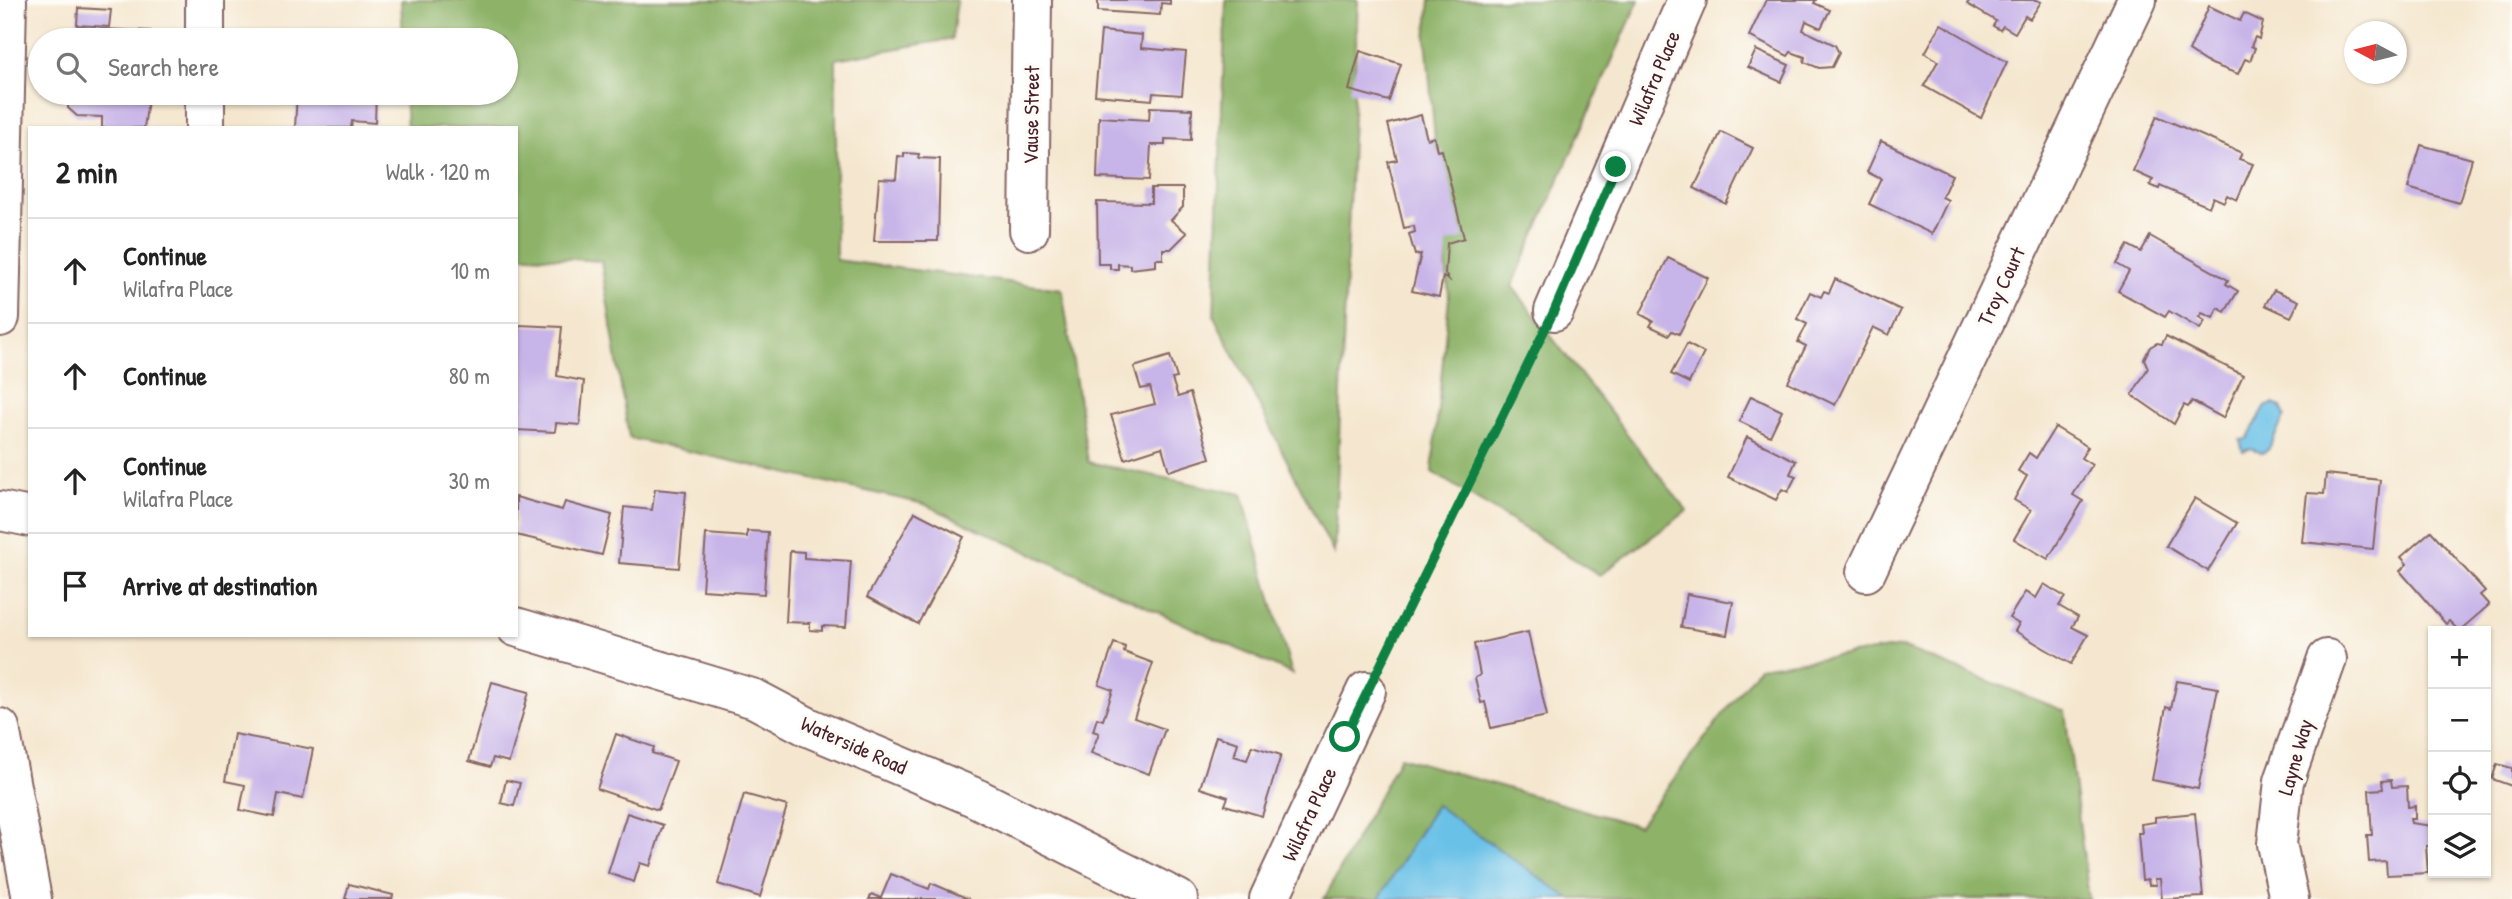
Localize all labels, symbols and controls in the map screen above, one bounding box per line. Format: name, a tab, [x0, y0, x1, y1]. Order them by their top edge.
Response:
north arrow	[2344, 21, 2407, 84]
street label: Wilafra Place	[1621, 26, 1687, 130]
search box	[28, 28, 518, 105]
icon: search	[52, 48, 90, 86]
text: Search here	[108, 49, 219, 84]
street label: Vause Street	[1016, 65, 1046, 165]
route end	[1600, 151, 1631, 182]
text: 2 min	[56, 152, 118, 192]
text: Walk · 120 m	[386, 156, 490, 187]
text: Continue	[123, 238, 207, 273]
street label: Troy Court	[1970, 241, 2032, 330]
icon: ahead	[56, 252, 94, 290]
text: 10 m	[450, 255, 490, 286]
text: Wilafra Place	[123, 273, 233, 304]
icon: ahead	[56, 357, 94, 395]
text: Continue	[123, 358, 207, 393]
text: 80 m	[449, 360, 490, 391]
text: Continue	[123, 448, 207, 483]
icon: ahead	[56, 462, 94, 500]
text: 30 m	[448, 465, 490, 496]
text: Wilafra Place	[123, 483, 233, 514]
icon: arrive	[56, 567, 94, 605]
text: Arrive at destination	[123, 568, 318, 603]
map controls	[2428, 626, 2491, 878]
button: +	[2428, 626, 2491, 689]
button: −	[2428, 689, 2491, 752]
street label: Waterside Road	[796, 709, 912, 781]
street label: Layne Way	[2270, 716, 2320, 798]
route start	[1329, 721, 1360, 752]
button: locate	[2428, 752, 2491, 815]
street label: Wilafra Place	[1275, 762, 1343, 866]
button: layers	[2428, 815, 2491, 878]

